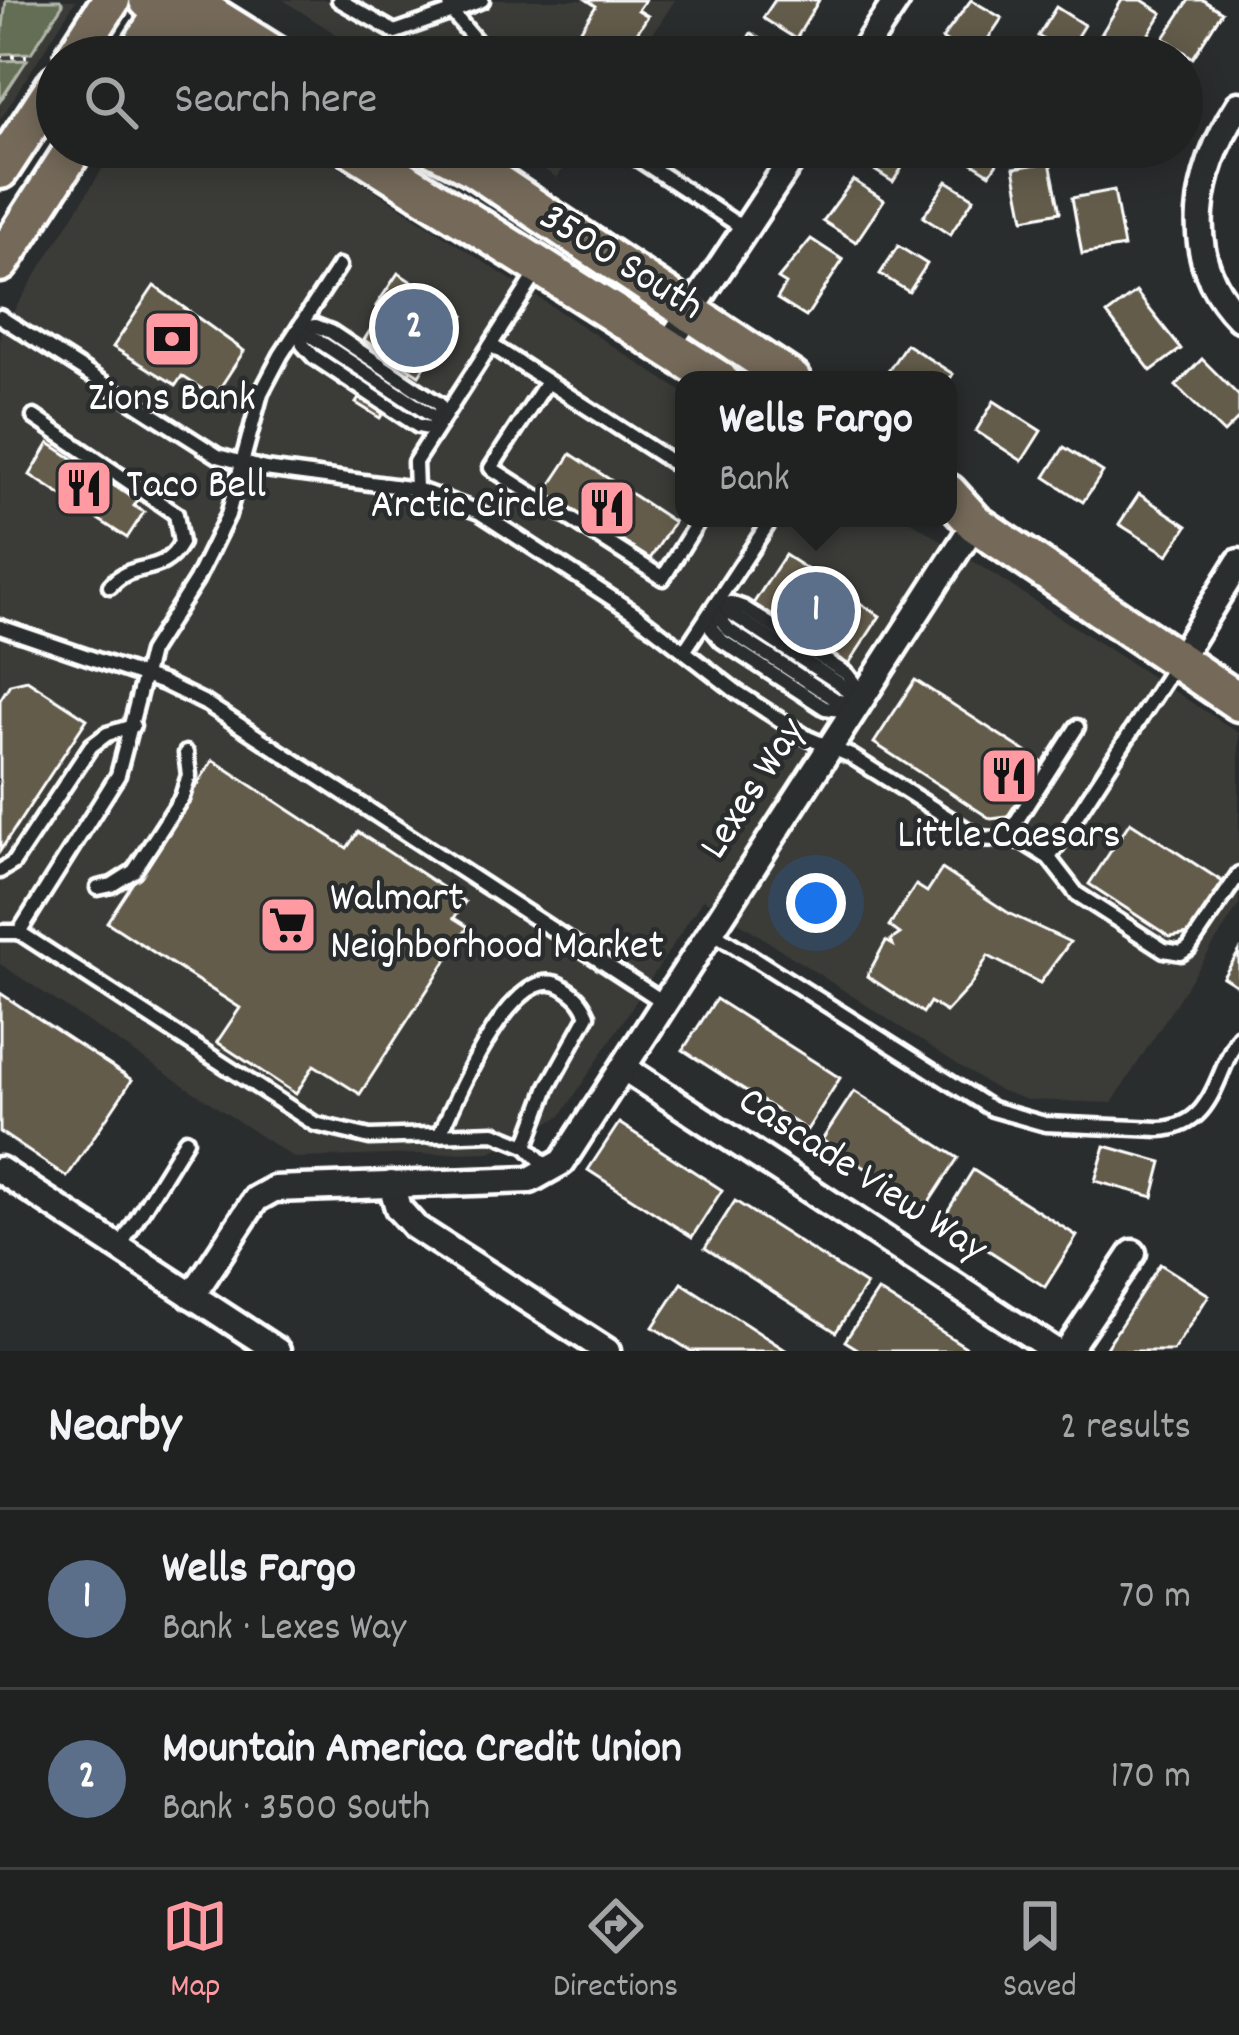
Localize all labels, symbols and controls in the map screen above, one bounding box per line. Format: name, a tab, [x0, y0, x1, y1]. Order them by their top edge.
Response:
search box	[36, 36, 1203, 168]
icon: search	[78, 69, 144, 135]
text: Search here	[174, 70, 377, 134]
street label: 3500 South	[526, 190, 714, 338]
pin: 2	[375, 283, 453, 373]
bank icon: Zions Bank	[141, 308, 203, 370]
place label: Zions Bank	[88, 371, 256, 431]
popup	[675, 371, 957, 527]
text: Wells Fargo	[719, 390, 913, 454]
text: Bank	[719, 454, 790, 509]
restaurant icon: Taco Bell	[53, 457, 115, 519]
place label: Taco Bell	[126, 458, 266, 518]
restaurant icon: Arctic Circle	[576, 477, 638, 539]
place label: Arctic Circle	[371, 478, 565, 538]
pin: 1	[777, 566, 855, 656]
street label: Lexes Way	[687, 707, 824, 873]
restaurant icon: Little Caesars	[978, 745, 1040, 807]
place label: Little Caesars	[897, 808, 1121, 868]
place label: Walmart Neighborhood Market	[330, 871, 664, 979]
your location	[786, 873, 846, 933]
supermarket icon: Walmart Neighborhood Market	[257, 894, 319, 956]
street label: Cascade View Way	[725, 1074, 998, 1281]
text: Nearby	[48, 1393, 181, 1465]
text: 2 results	[1060, 1402, 1191, 1457]
text: Wells Fargo	[162, 1539, 356, 1603]
text: 1	[83, 1571, 91, 1626]
text: 70 m	[1119, 1571, 1191, 1626]
text: Bank · Lexes Way	[162, 1603, 406, 1658]
text: Mountain America Credit Union	[162, 1719, 682, 1783]
text: 2	[78, 1751, 96, 1806]
text: 170 m	[1111, 1751, 1191, 1806]
text: Bank · 3500 South	[162, 1783, 430, 1838]
tab: Map	[162, 1893, 228, 2012]
tab: Directions	[553, 1893, 678, 2012]
tab: Saved	[1003, 1893, 1077, 2012]

